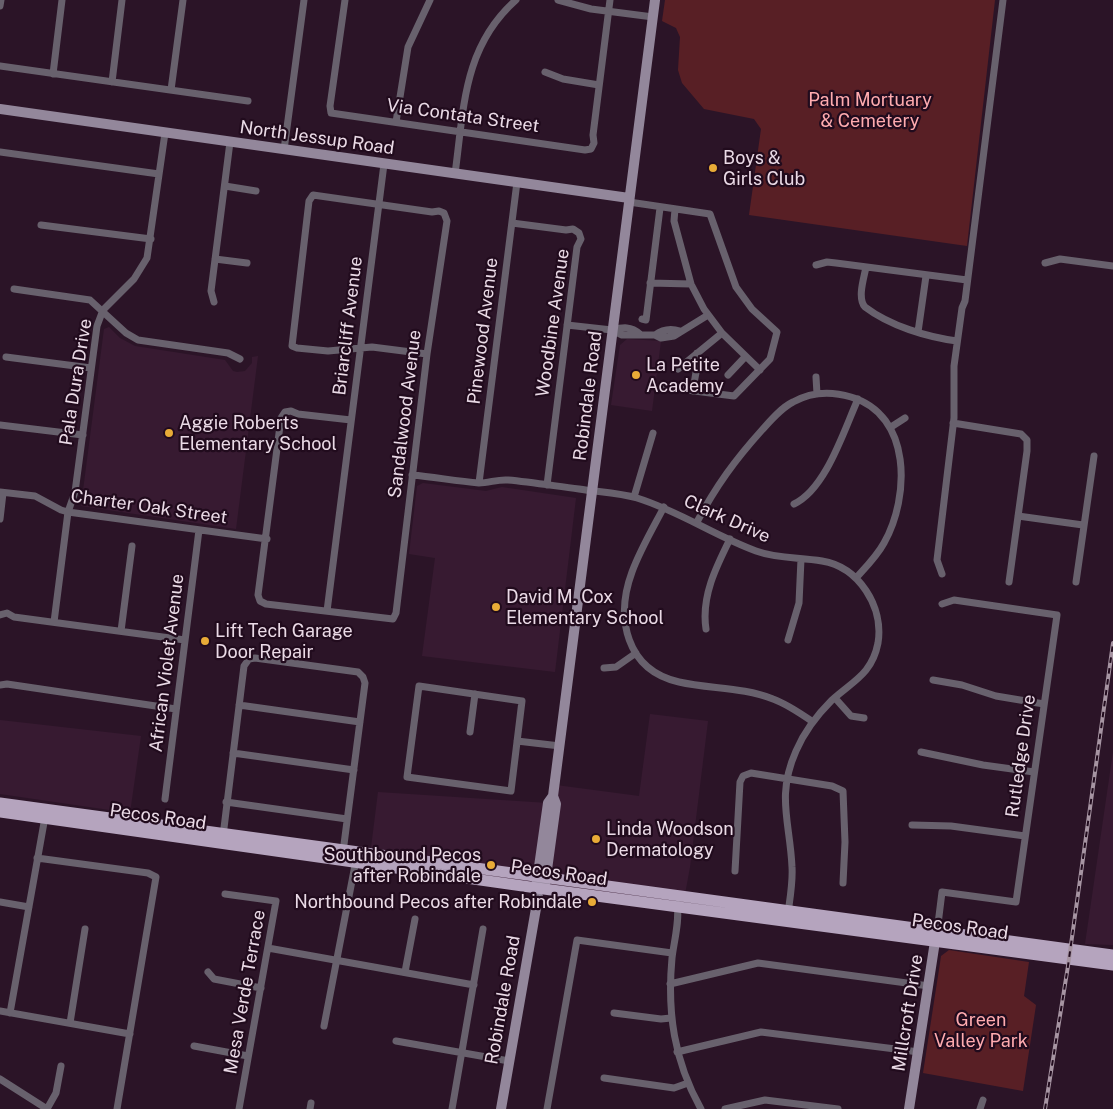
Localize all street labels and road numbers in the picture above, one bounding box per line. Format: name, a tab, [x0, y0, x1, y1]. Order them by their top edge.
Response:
street label: Via Contata Street	[385, 95, 541, 137]
street label: North Jessup Road	[238, 116, 396, 160]
street label: Woodbine Avenue	[532, 247, 574, 399]
street label: Briarcliff Avenue	[329, 255, 367, 397]
street label: Pinewood Avenue	[463, 256, 503, 406]
street label: Pala Dura Drive	[55, 317, 97, 447]
street label: Sandalwood Avenue	[384, 329, 426, 499]
street label: Robindale Road	[569, 330, 607, 462]
street label: Charter Oak Street	[69, 485, 229, 529]
street label: Clark Drive	[680, 490, 774, 548]
street label: African Violet Avenue	[145, 573, 189, 753]
street label: Rutledge Drive	[1002, 693, 1040, 819]
street label: Pecos Road	[108, 800, 208, 834]
street label: Pecos Road	[509, 856, 609, 890]
street label: Mesa Verde Terrace	[220, 908, 270, 1076]
street label: Pecos Road	[910, 910, 1010, 944]
street label: Robindale Road	[481, 934, 525, 1066]
street label: Millcroft Drive	[888, 953, 928, 1073]

